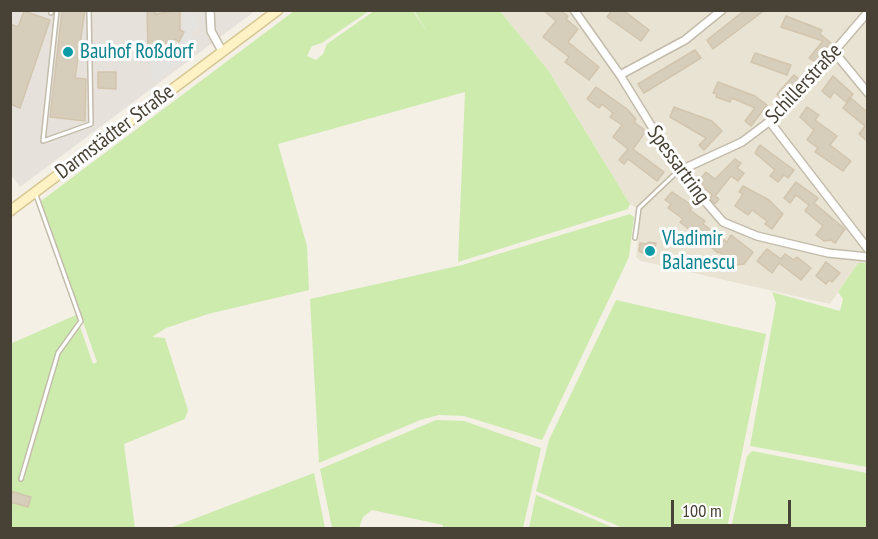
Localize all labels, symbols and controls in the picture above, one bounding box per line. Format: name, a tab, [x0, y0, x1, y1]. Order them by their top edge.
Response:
place label: Bauhof Roßdorf	[80, 39, 193, 65]
street label: Schillerstraße	[761, 39, 847, 129]
marker: Bauhof Roßdorf	[61, 45, 75, 59]
street label: Darmstädter Straße	[51, 79, 179, 185]
street label: Spessartring	[641, 121, 715, 209]
place label: Vladimir Balanescu	[662, 226, 735, 276]
marker: Vladimir Balanescu	[643, 244, 657, 258]
scale bar	[674, 488, 794, 526]
text: 100 m	[682, 499, 722, 522]

